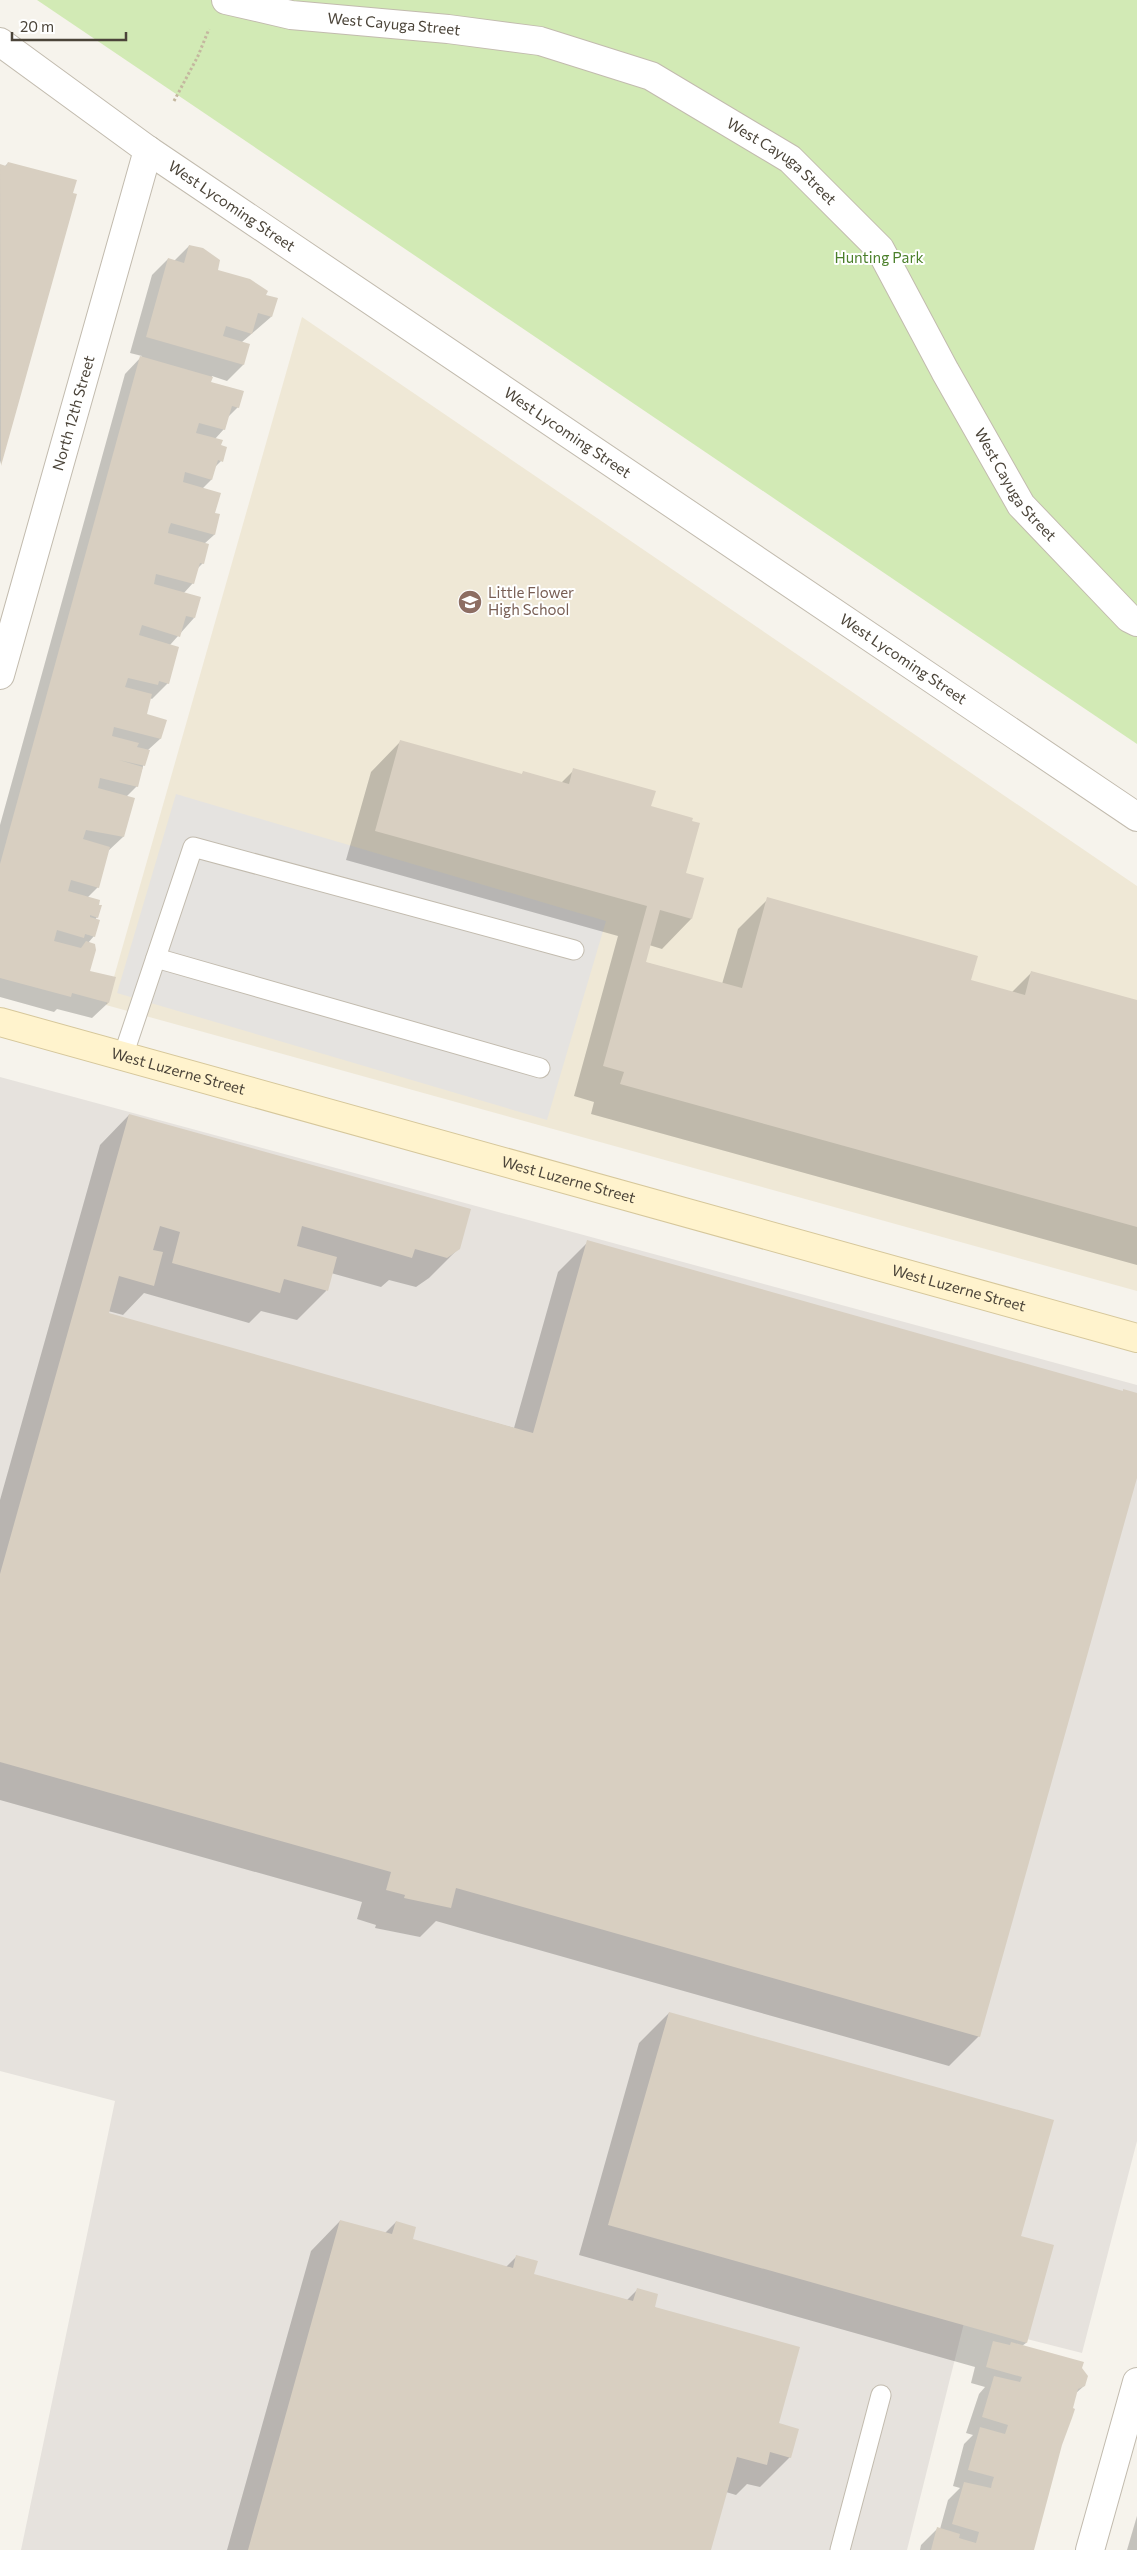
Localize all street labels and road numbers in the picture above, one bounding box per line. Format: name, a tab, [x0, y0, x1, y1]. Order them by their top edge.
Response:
street label: West Cayuga Street	[327, 8, 462, 39]
street label: West Cayuga Street	[724, 113, 840, 208]
street label: West Lycoming Street	[165, 156, 299, 255]
street label: North 12th Street	[48, 353, 98, 473]
street label: West Lycoming Street	[501, 383, 635, 481]
street label: West Cayuga Street	[971, 425, 1060, 544]
street label: West Lycoming Street	[837, 609, 970, 708]
street label: West Luzerne Street	[110, 1043, 247, 1098]
street label: West Luzerne Street	[500, 1152, 638, 1206]
street label: West Luzerne Street	[890, 1260, 1028, 1315]

